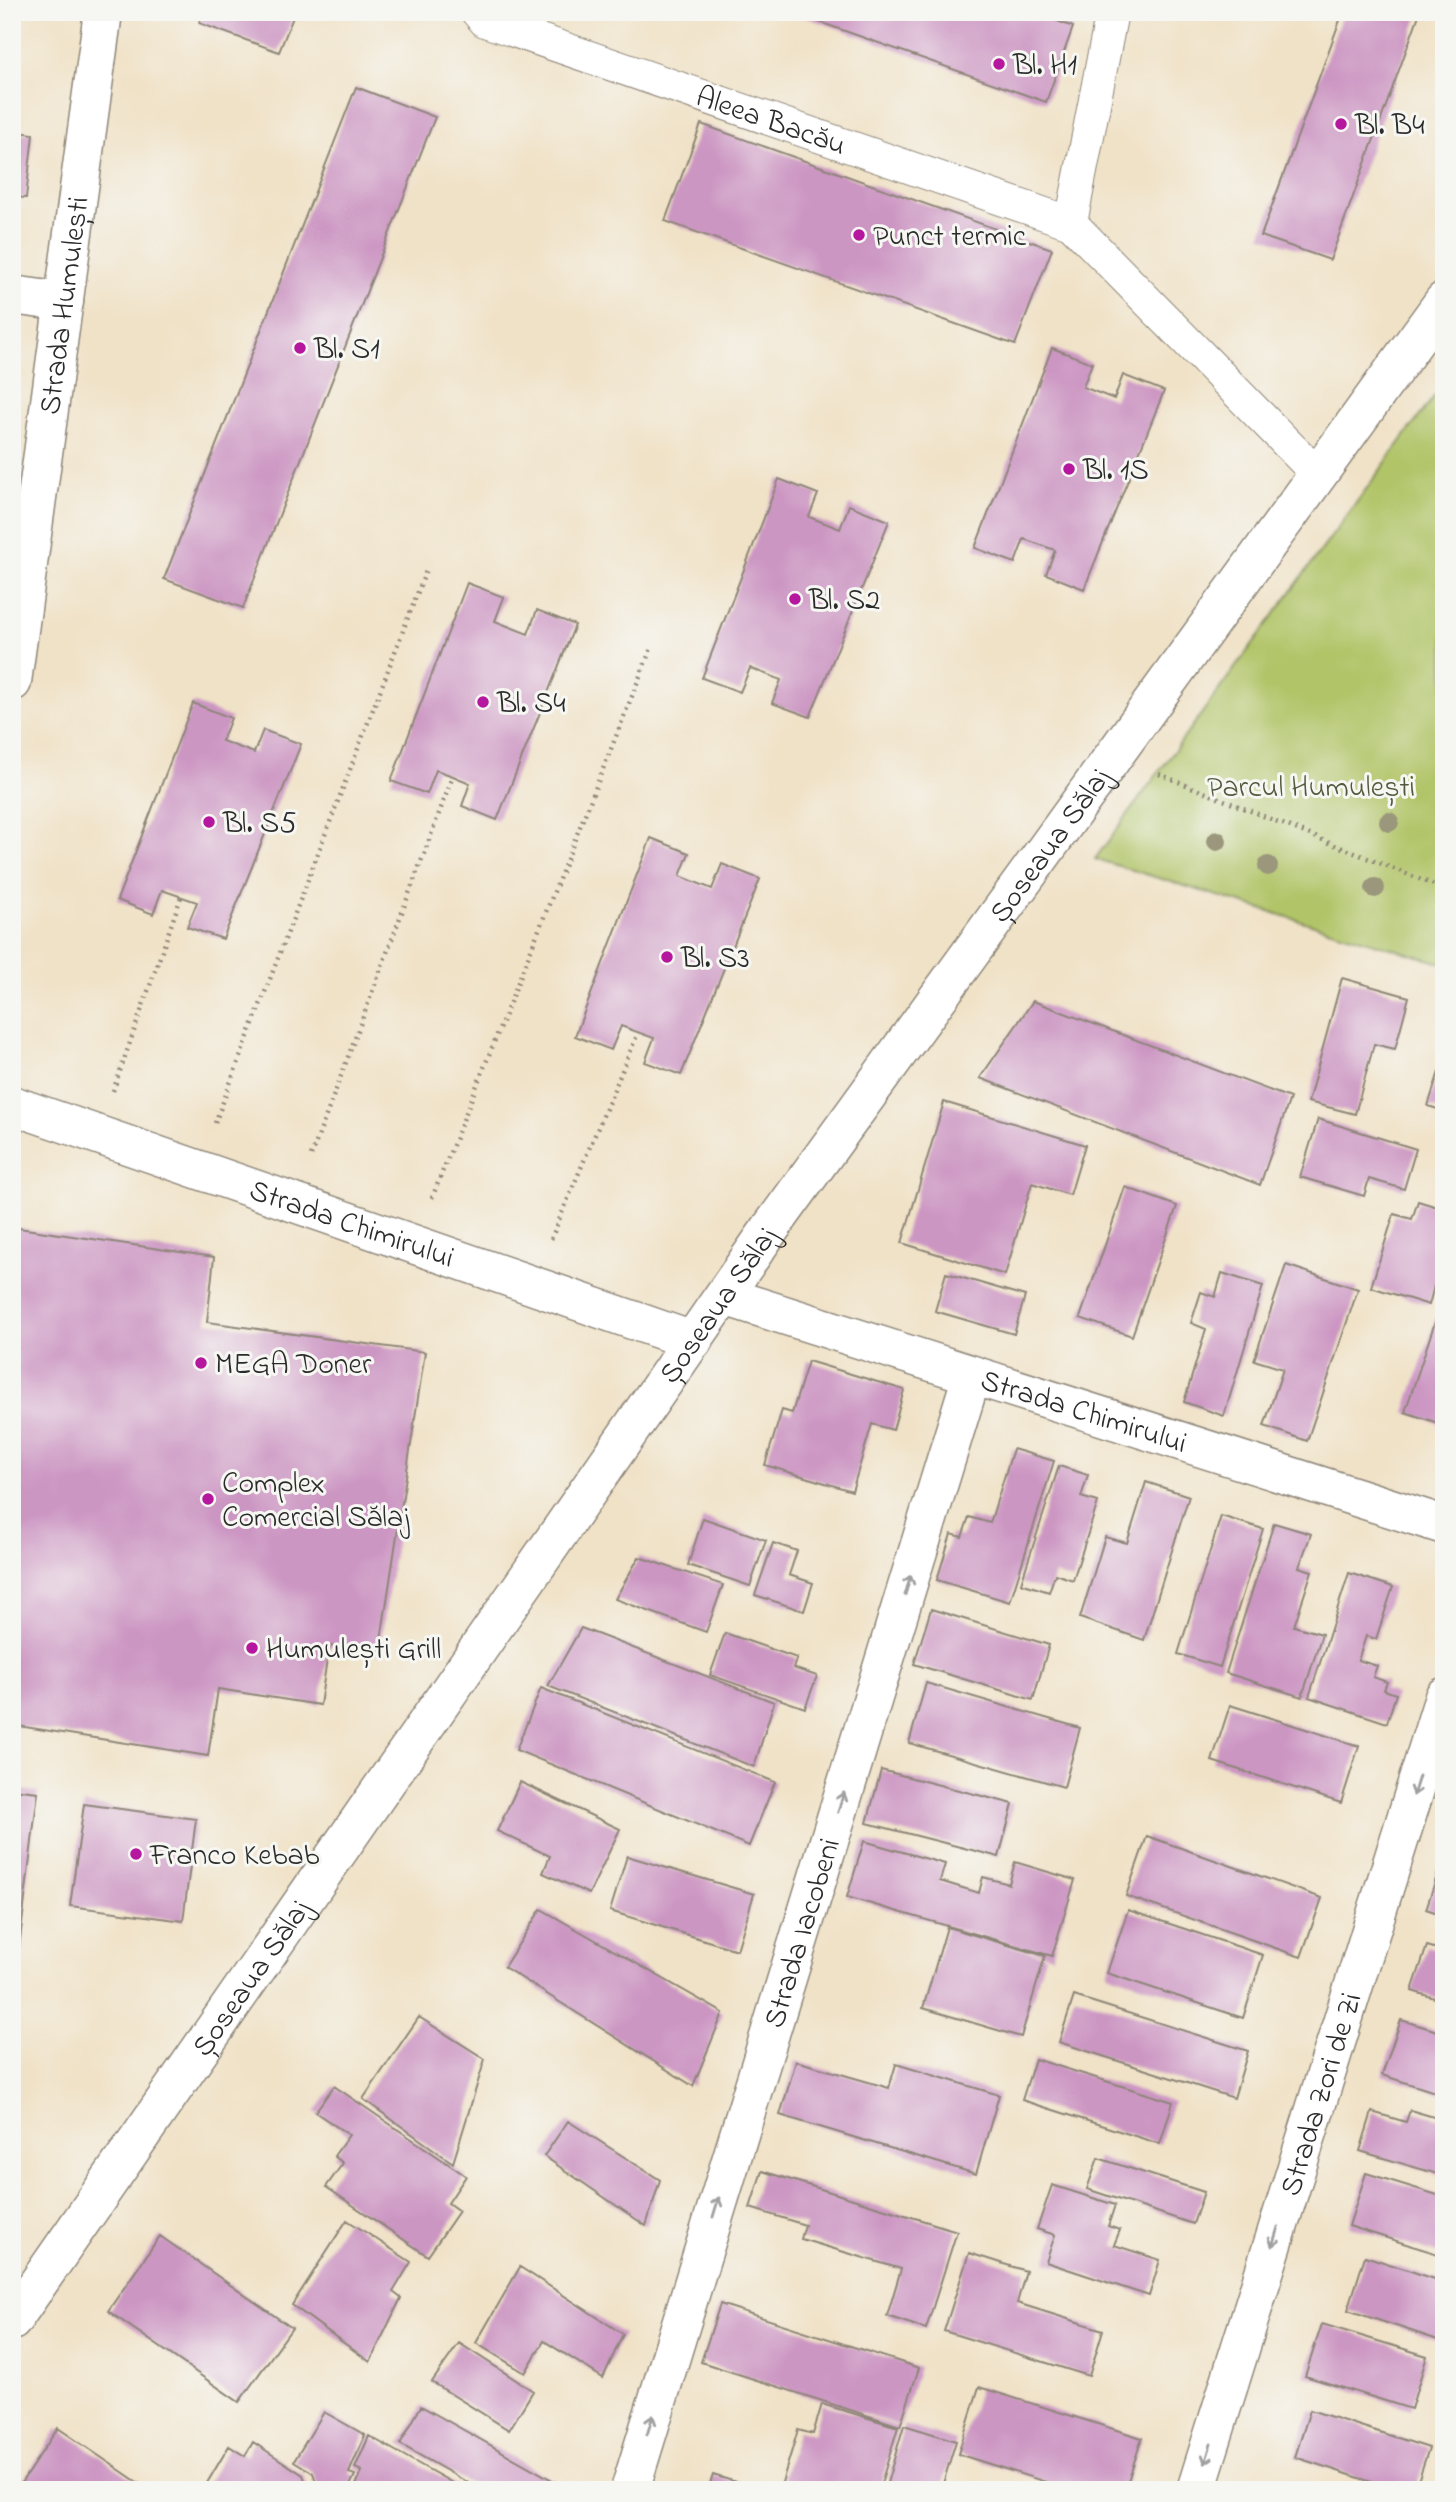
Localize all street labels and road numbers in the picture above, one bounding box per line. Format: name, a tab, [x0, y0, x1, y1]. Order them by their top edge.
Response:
street label: Aleea Bacău	[689, 76, 851, 169]
street label: Strada Humulești	[30, 194, 103, 418]
street label: Șoseaua Sălaj	[980, 759, 1123, 933]
street label: Strada Chimirului	[243, 1170, 460, 1282]
street label: Șoseaua Sălaj	[650, 1218, 790, 1394]
street label: Strada Chimirului	[975, 1360, 1192, 1467]
street label: Strada Iacobeni	[754, 1833, 854, 2034]
street label: Șoseaua Sălaj	[183, 1891, 323, 2067]
street label: Strada Zori de Zi	[1270, 1988, 1375, 2202]

